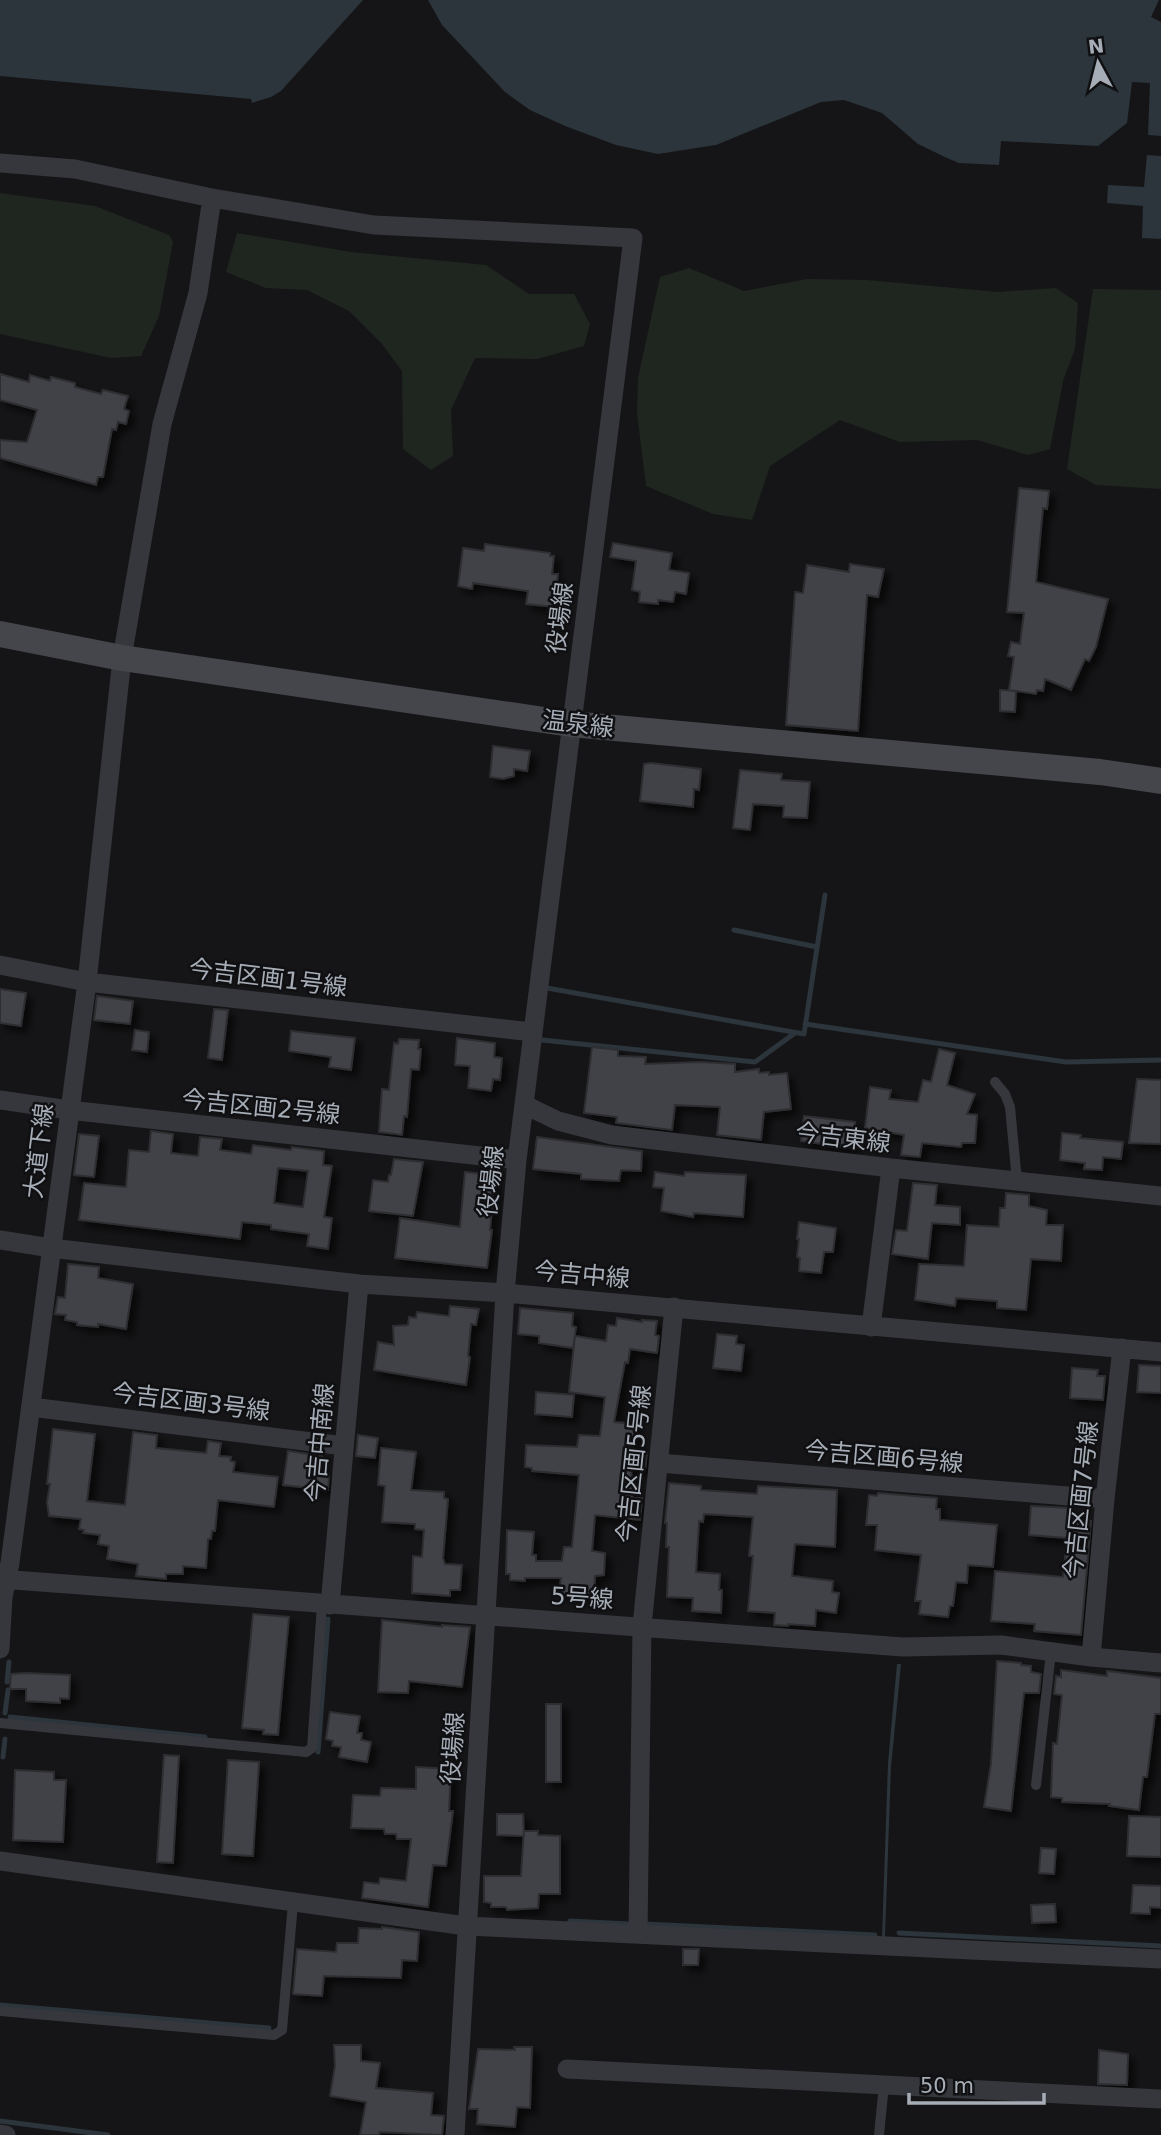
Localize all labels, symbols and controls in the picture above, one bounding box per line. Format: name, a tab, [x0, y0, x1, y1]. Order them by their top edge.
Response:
north arrow	[1063, 28, 1133, 98]
text: N	[1087, 34, 1105, 58]
street label: 役場線	[542, 581, 578, 655]
street label: 温泉線	[541, 706, 615, 742]
street label: 今吉区画1号線	[187, 954, 349, 1002]
street label: 今吉区画2号線	[180, 1085, 342, 1129]
street label: 大道下線	[19, 1102, 59, 1200]
street label: 今吉東線	[794, 1118, 892, 1158]
street label: 役場線	[473, 1144, 509, 1218]
street label: 今吉中線	[533, 1257, 631, 1293]
street label: 今吉区画3号線	[110, 1378, 272, 1426]
street label: 今吉中南線	[301, 1382, 339, 1504]
street label: 今吉区画5号線	[612, 1383, 656, 1545]
street label: 今吉区画7号線	[1059, 1419, 1103, 1581]
street label: 今吉区画6号線	[803, 1436, 965, 1478]
street label: 5号線	[549, 1582, 615, 1614]
street label: 役場線	[437, 1711, 469, 1785]
scale bar	[909, 2062, 1044, 2106]
text: 50 m	[920, 2074, 974, 2098]

